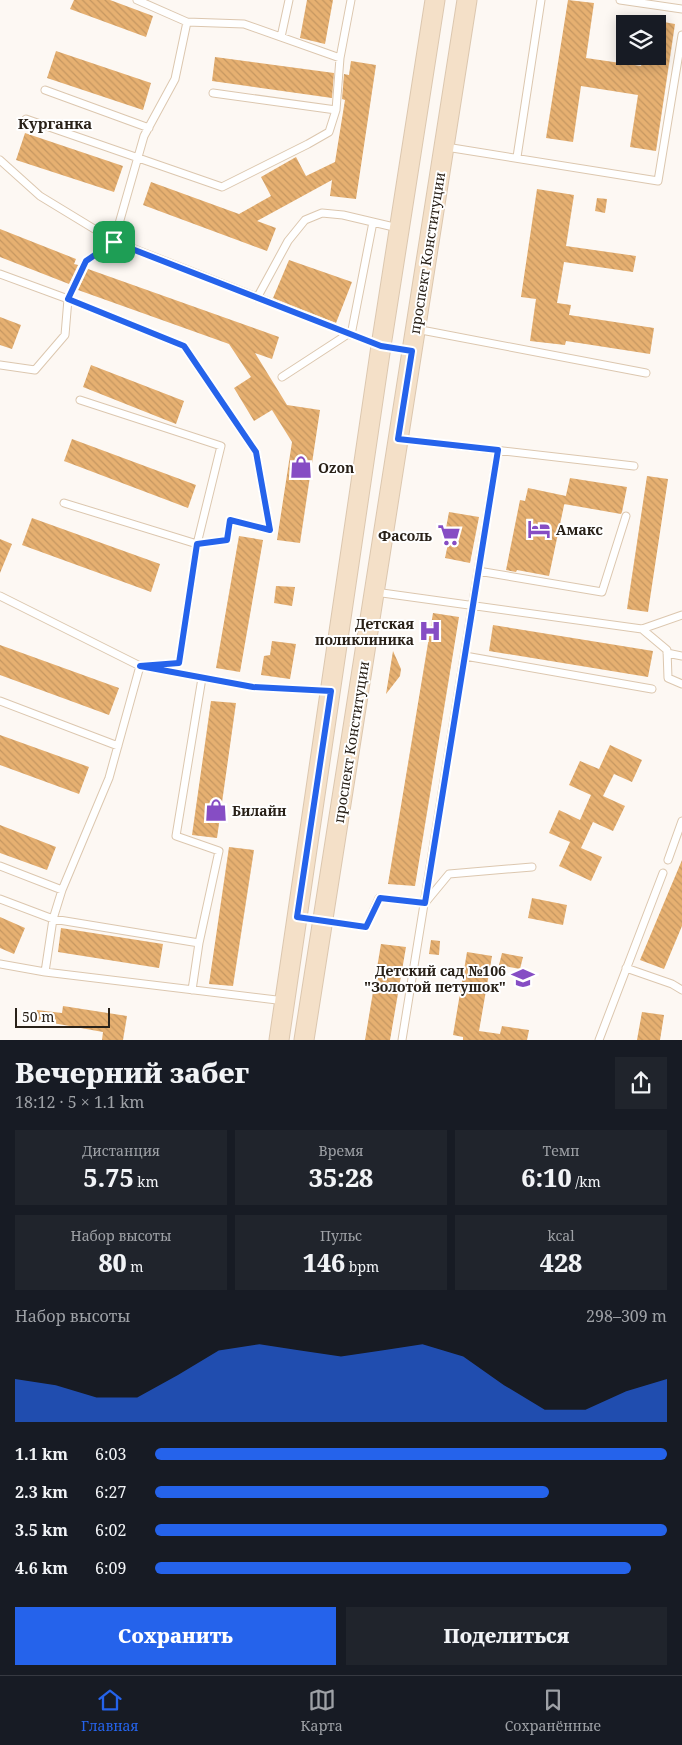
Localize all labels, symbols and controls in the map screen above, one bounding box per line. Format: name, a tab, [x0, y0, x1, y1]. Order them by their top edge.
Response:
map controls	[616, 15, 666, 65]
button: layers	[616, 15, 666, 65]
district label: Курганка	[18, 113, 92, 133]
street label: проспект Конституции	[405, 171, 449, 335]
pin	[93, 221, 135, 263]
icon: arrive	[100, 228, 128, 256]
shop icon: Ozon	[288, 454, 314, 480]
place label: Ozon	[318, 458, 354, 477]
hotel icon: Амакс	[526, 516, 552, 542]
place label: Амакс	[556, 520, 603, 539]
supermarket icon: Фасоль	[436, 522, 462, 548]
place label: Фасоль	[378, 526, 432, 545]
place label: Детская поликлиника	[315, 614, 414, 649]
hospital icon: Детская поликлиника	[417, 618, 443, 644]
street label: проспект Конституции	[329, 660, 373, 824]
shop icon: Билайн	[203, 797, 229, 823]
place label: Билайн	[232, 801, 287, 820]
place label: Детский сад №106 "Золотой петушок"	[364, 961, 506, 996]
school or university icon: Детский сад №106 "Золотой петушок"	[510, 965, 536, 991]
scale bar	[15, 1005, 110, 1028]
text: 50 m	[22, 1007, 55, 1026]
text: Вечерний забег	[15, 1053, 249, 1091]
button: share	[615, 1057, 667, 1109]
text: 18:12 · 5 × 1.1 km	[15, 1091, 144, 1113]
text: Дистанция	[82, 1141, 160, 1160]
text: Время	[318, 1141, 364, 1160]
text: Темп	[542, 1141, 580, 1160]
text: 5.75	[83, 1160, 134, 1194]
text: 35:28	[309, 1160, 373, 1194]
text: 6:10	[521, 1160, 572, 1194]
text: km	[134, 1172, 159, 1191]
text: /km	[572, 1172, 601, 1191]
text: Набор высоты	[70, 1226, 172, 1245]
text: Пульс	[320, 1226, 362, 1245]
text: kcal	[547, 1226, 575, 1245]
text: 80	[98, 1245, 127, 1279]
text: 146	[303, 1245, 345, 1279]
text: 428	[540, 1245, 582, 1279]
text: m	[127, 1257, 144, 1276]
text: bpm	[345, 1257, 379, 1276]
text: Набор высоты	[15, 1305, 130, 1327]
text: 298–309 m	[586, 1305, 667, 1327]
text: 1.1 km	[15, 1443, 68, 1465]
text: 6:03	[95, 1443, 126, 1465]
text: 2.3 km	[15, 1481, 68, 1503]
text: 6:27	[95, 1481, 126, 1503]
text: 3.5 km	[15, 1519, 68, 1541]
text: 6:02	[95, 1519, 126, 1541]
text: 4.6 km	[15, 1557, 68, 1579]
text: 6:09	[95, 1557, 126, 1579]
button: Сохранить	[15, 1607, 336, 1665]
button: Поделиться	[346, 1607, 667, 1665]
tab: Главная	[81, 1686, 139, 1735]
tab: Карта	[301, 1686, 343, 1735]
tab: Сохранённые	[505, 1686, 601, 1735]

